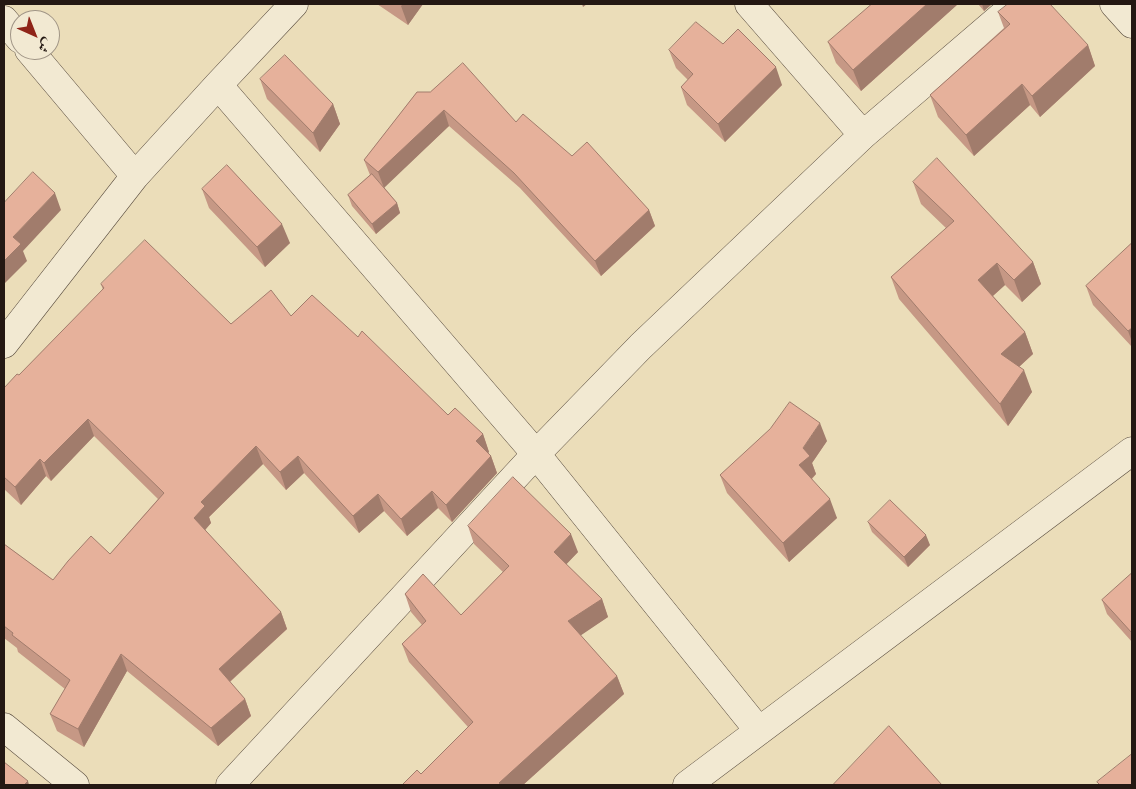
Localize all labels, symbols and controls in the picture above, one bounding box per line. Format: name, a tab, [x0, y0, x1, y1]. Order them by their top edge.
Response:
north arrow	[10, 10, 60, 60]
text: ش	[34, 34, 56, 56]

